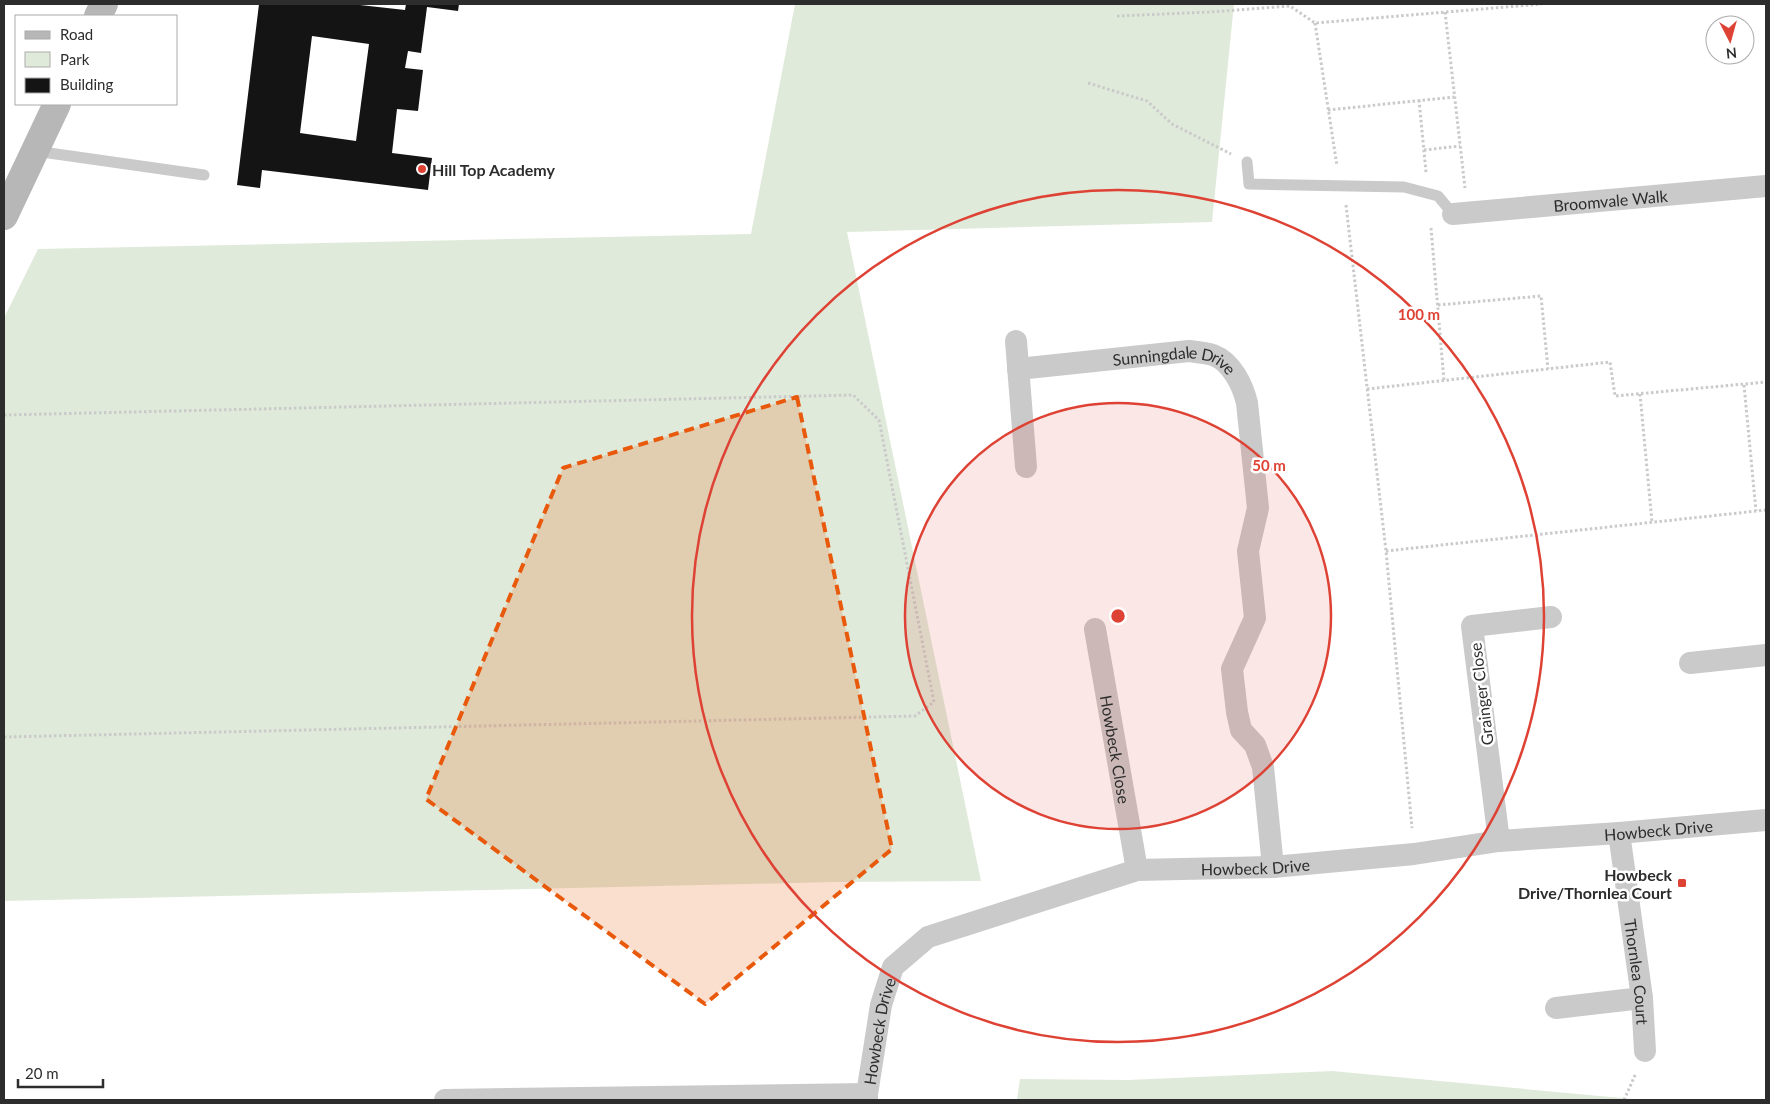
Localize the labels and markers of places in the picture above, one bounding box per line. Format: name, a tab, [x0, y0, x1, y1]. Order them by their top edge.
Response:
place label: Hill Top Academy	[432, 160, 555, 179]
marker: Hill Top Academy	[416, 163, 428, 175]
centre of rings	[1109, 607, 1127, 625]
place label: Howbeck Drive/Thornlea Court	[1518, 865, 1672, 902]
marker: Howbeck Drive/Thornlea Court	[1676, 877, 1688, 889]

